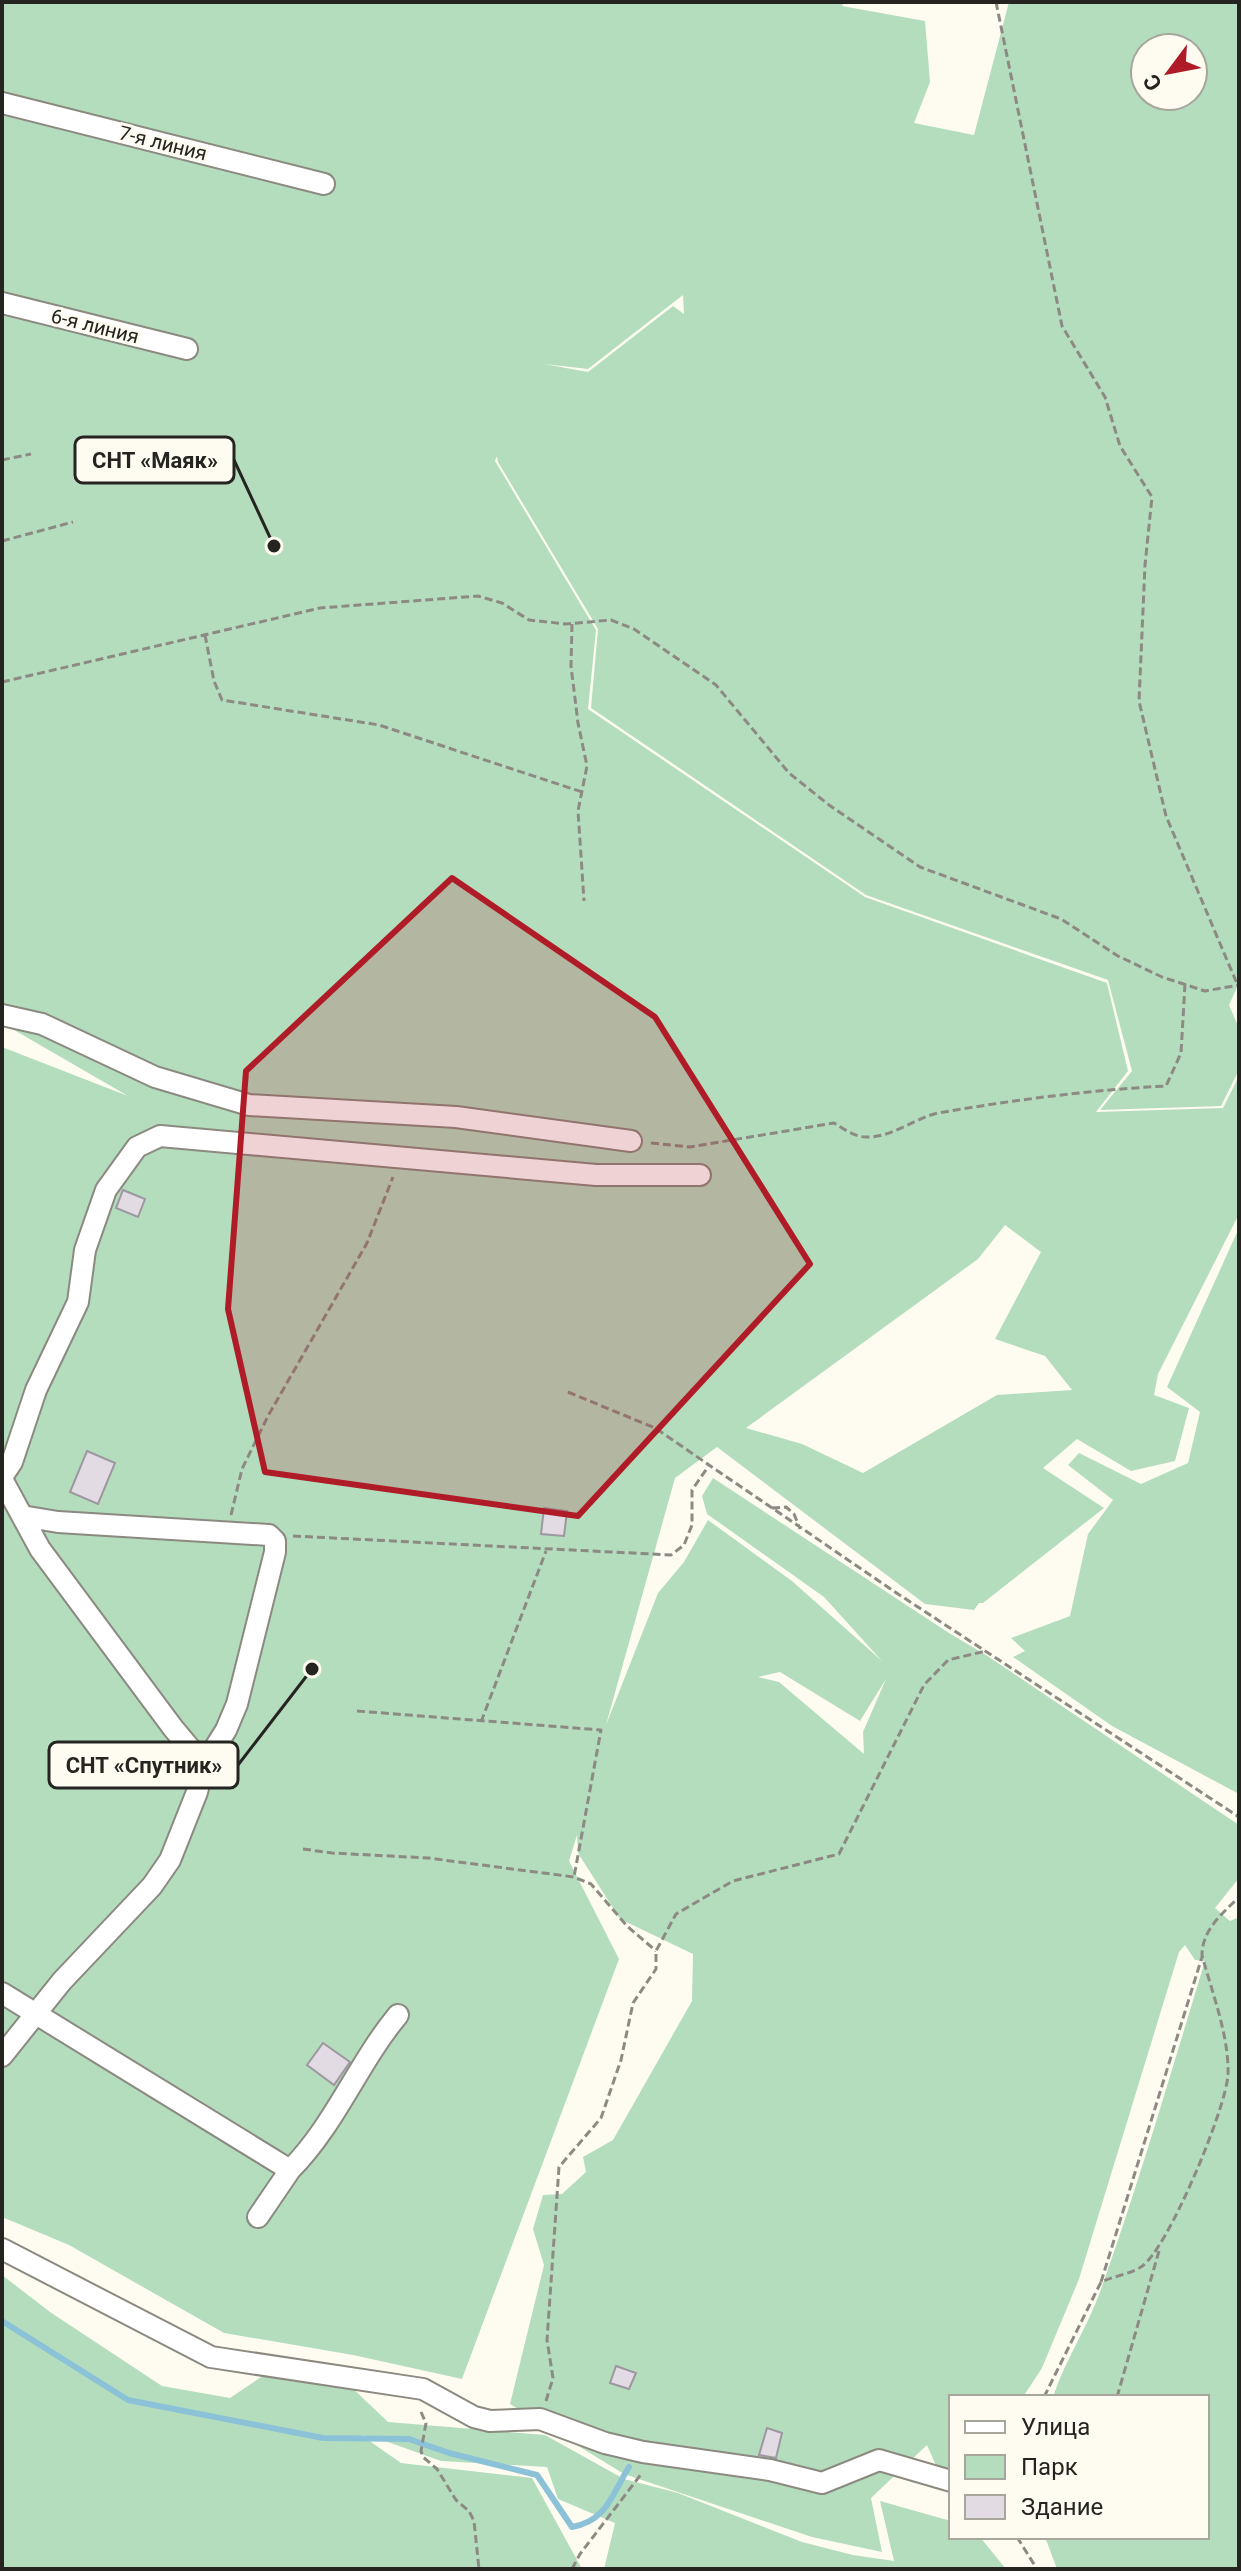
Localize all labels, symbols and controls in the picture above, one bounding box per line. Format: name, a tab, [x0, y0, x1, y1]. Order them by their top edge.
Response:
north arrow	[1129, 32, 1209, 112]
text: С	[1138, 70, 1167, 95]
street label: 7-я линия	[116, 120, 210, 166]
street label: 6-я линия	[48, 303, 142, 349]
callout: СНТ «Маяк»	[75, 437, 234, 483]
text: СНТ «Маяк»	[92, 448, 218, 473]
callout: СНТ «Спутник»	[49, 1742, 238, 1788]
text: СНТ «Спутник»	[66, 1753, 222, 1778]
legend	[949, 2395, 1209, 2539]
text: Улица	[1021, 2413, 1090, 2441]
text: Парк	[1021, 2453, 1078, 2481]
text: Здание	[1021, 2493, 1103, 2521]

